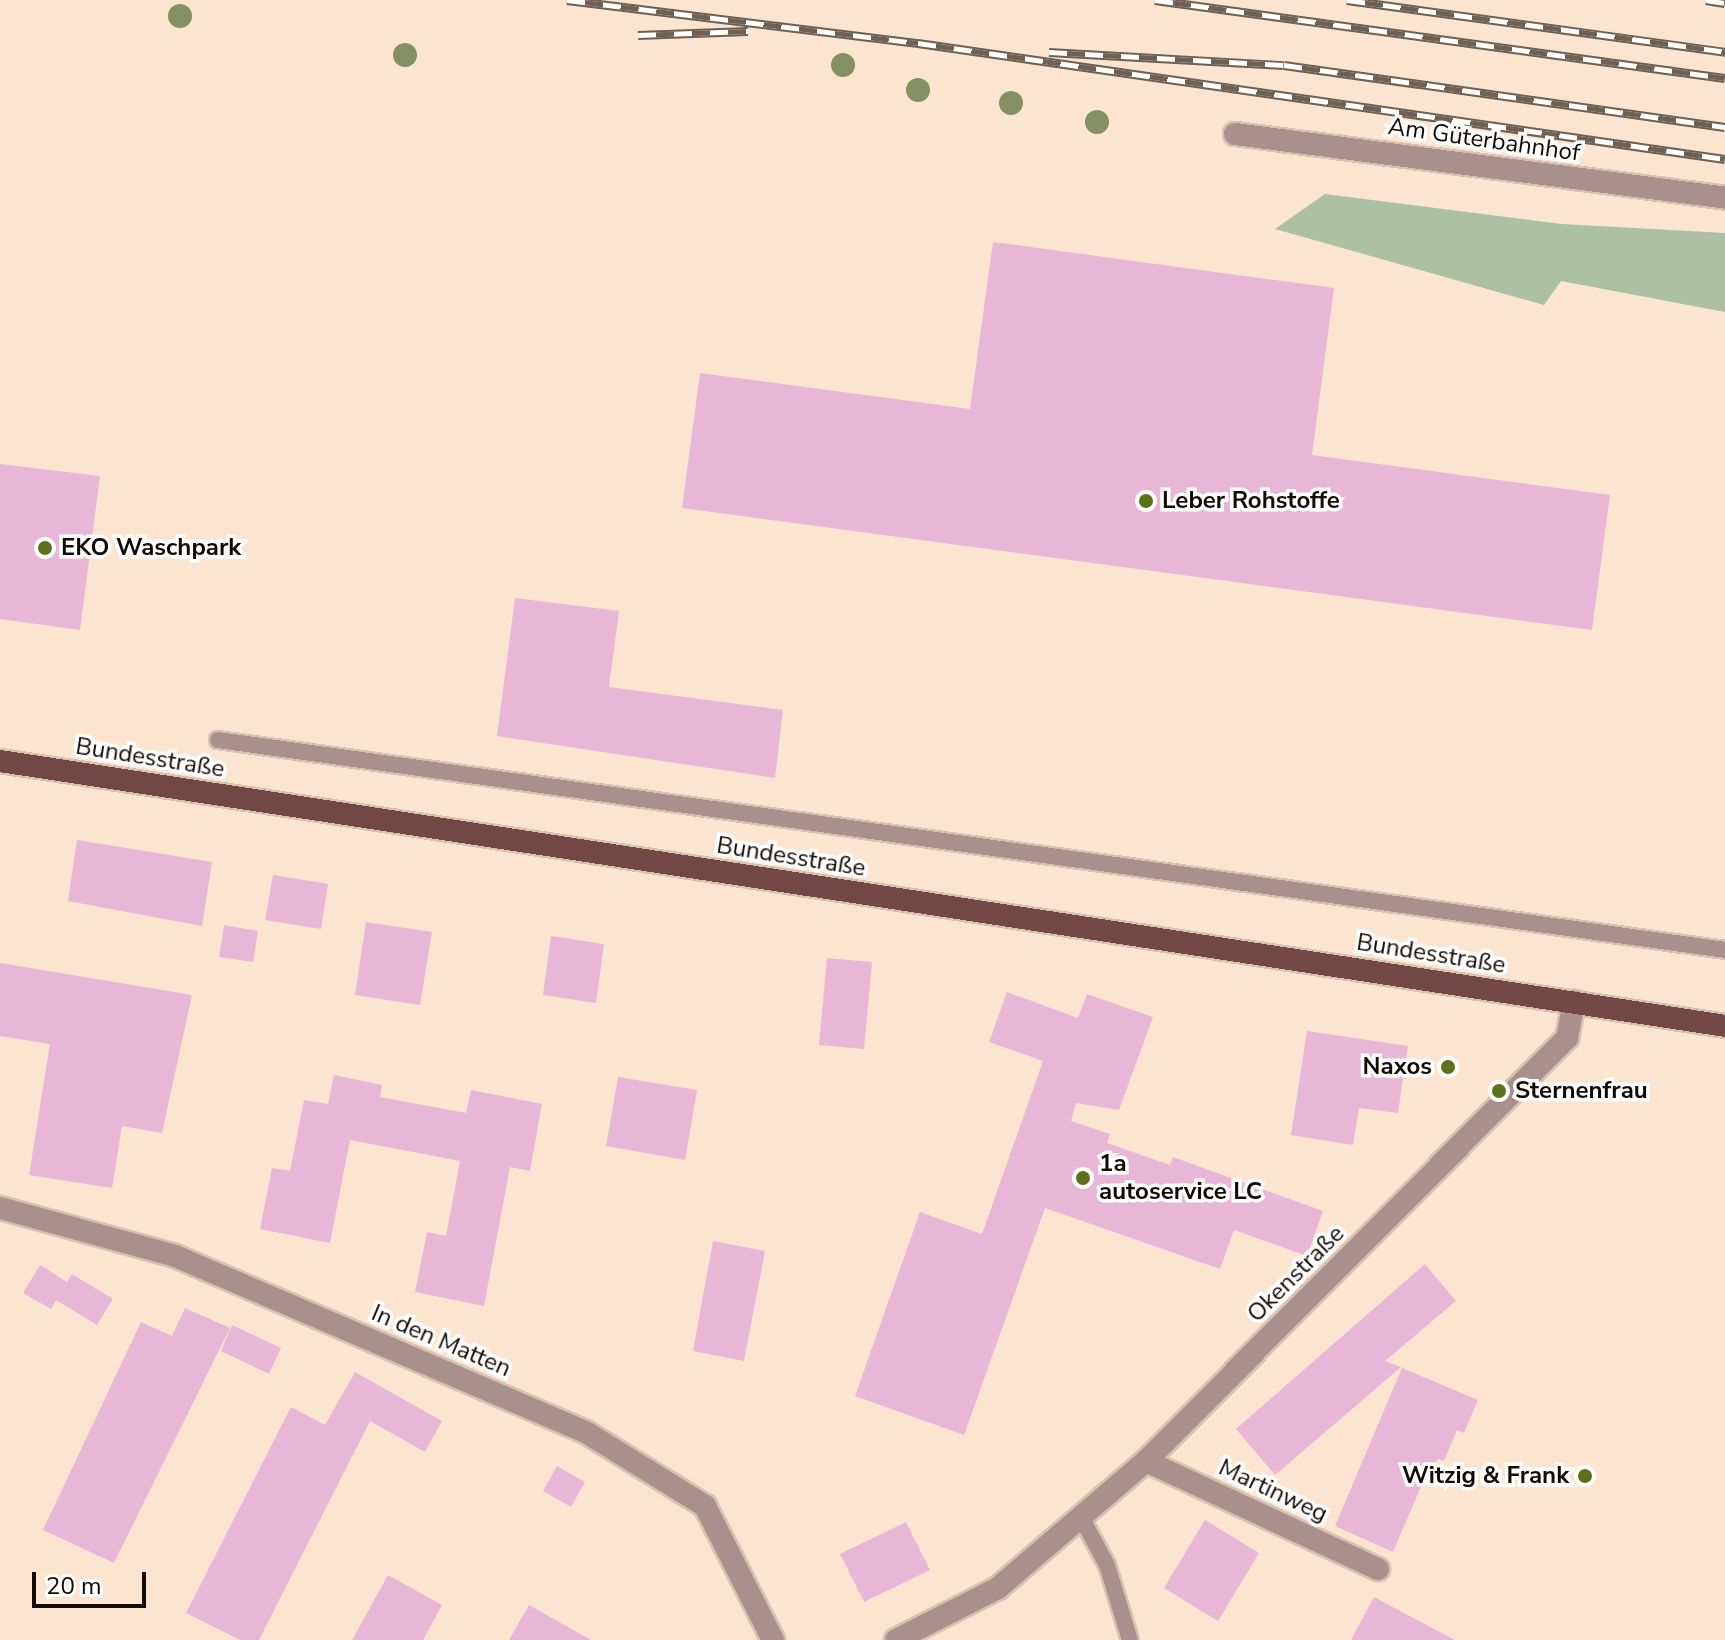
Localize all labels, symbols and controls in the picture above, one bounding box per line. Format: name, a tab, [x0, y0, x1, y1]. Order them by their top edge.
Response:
street label: Am Güterbahnhof	[1386, 112, 1582, 168]
place label: Leber Rohstoffe	[1162, 487, 1340, 515]
marker: Leber Rohstoffe	[1137, 492, 1155, 510]
place label: EKO Waschpark	[61, 534, 241, 562]
marker: EKO Waschpark	[36, 539, 54, 557]
street label: Bundesstraße	[74, 732, 226, 784]
street label: Bundesstraße	[715, 831, 867, 883]
street label: Bundesstraße	[1355, 928, 1507, 980]
place label: Naxos	[1363, 1053, 1432, 1081]
marker: Naxos	[1439, 1058, 1457, 1076]
place label: Sternenfrau	[1515, 1077, 1648, 1105]
marker: Sternenfrau	[1490, 1082, 1508, 1100]
place label: 1a autoservice LC	[1099, 1150, 1262, 1206]
marker: 1a autoservice LC	[1074, 1169, 1092, 1187]
street label: Okenstraße	[1242, 1220, 1350, 1328]
street label: In den Matten	[367, 1299, 515, 1383]
street label: Martinweg	[1214, 1453, 1332, 1529]
place label: Witzig & Frank	[1402, 1462, 1569, 1490]
marker: Witzig & Frank	[1576, 1467, 1594, 1485]
scale bar	[36, 1556, 150, 1606]
text: 20 m	[46, 1570, 102, 1602]

